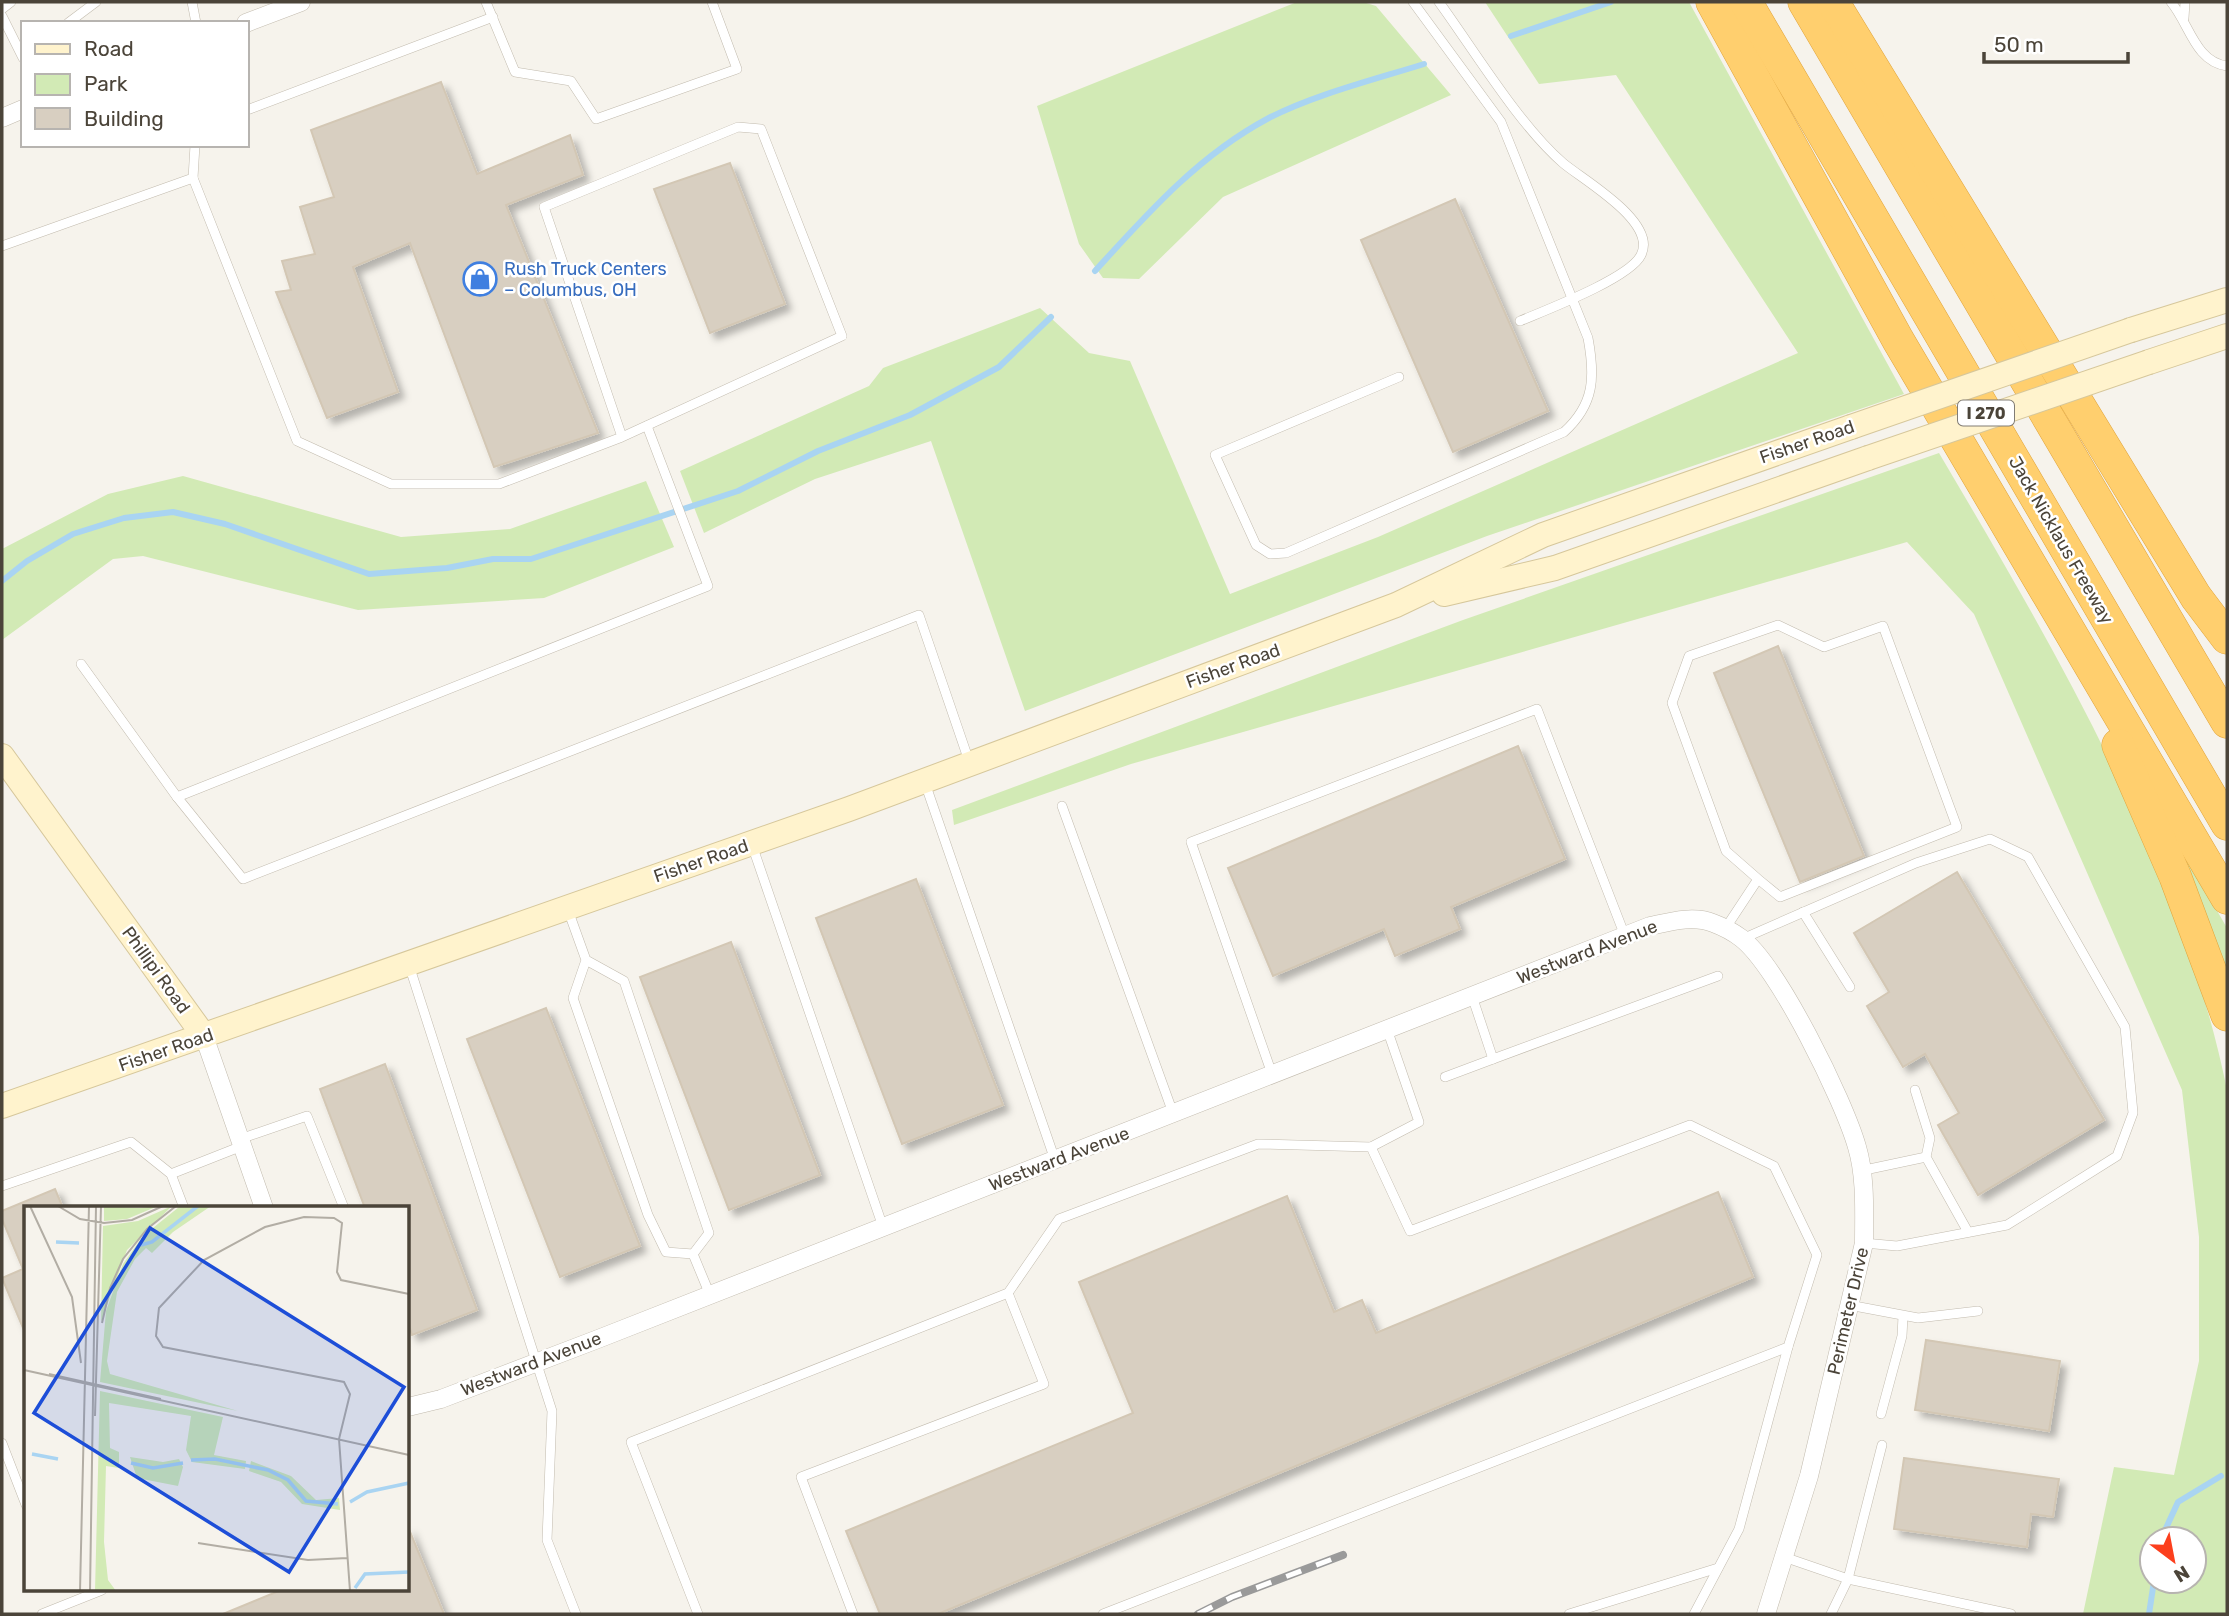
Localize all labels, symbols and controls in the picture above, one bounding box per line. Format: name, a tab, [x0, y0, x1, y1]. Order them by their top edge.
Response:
legend	[21, 21, 248, 147]
scale bar	[1984, 21, 2128, 65]
text: 50 m	[1994, 32, 2044, 57]
text: Road	[84, 36, 134, 61]
text: Park	[84, 71, 128, 96]
text: Building	[84, 106, 164, 131]
place label: Rush Truck Centers – Columbus, OH	[504, 258, 667, 301]
shop icon: Rush Truck Centers – Columbus, OH	[461, 260, 499, 298]
road number: I 270	[1958, 400, 2014, 426]
street label: Fisher Road	[1757, 416, 1857, 468]
street label: Jack Nicklaus Freeway	[2004, 452, 2118, 628]
street label: Fisher Road	[1183, 639, 1283, 693]
street label: Fisher Road	[651, 835, 751, 887]
street label: Westward Avenue	[1514, 915, 1660, 989]
street label: Phillipi Road	[117, 922, 195, 1018]
street label: Fisher Road	[116, 1024, 216, 1076]
street label: Westward Avenue	[986, 1122, 1132, 1196]
inset map	[24, 1206, 410, 1592]
street label: Perimeter Drive	[1823, 1245, 1873, 1377]
street label: Westward Avenue	[458, 1327, 604, 1401]
north arrow	[2138, 1525, 2208, 1595]
text: N	[2170, 1561, 2194, 1587]

